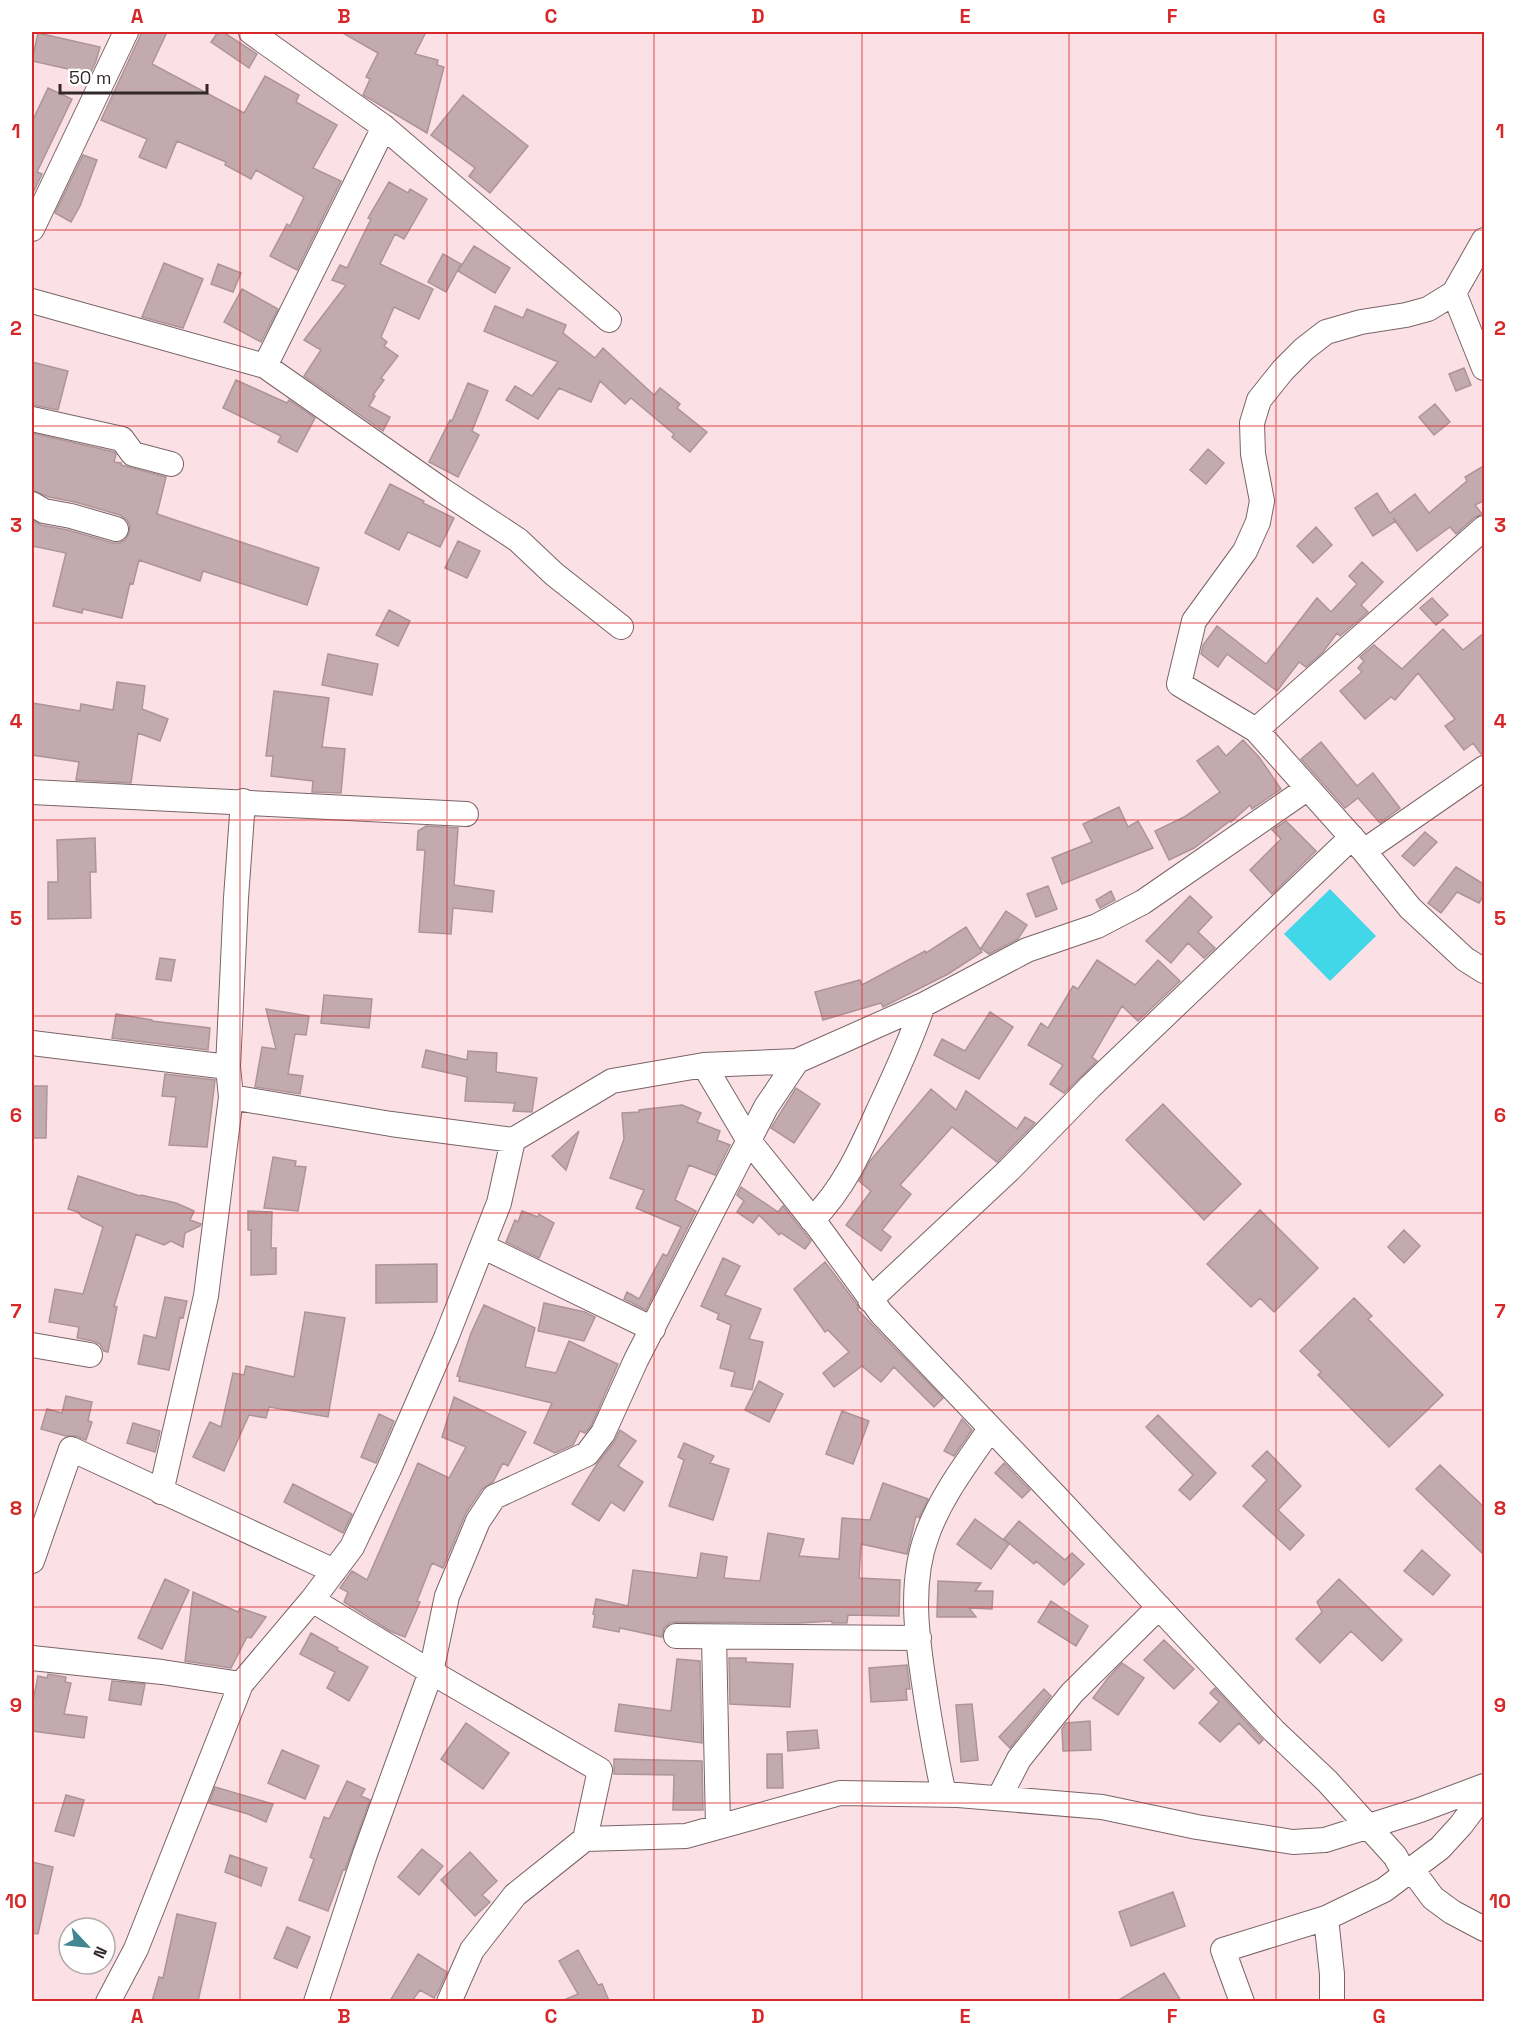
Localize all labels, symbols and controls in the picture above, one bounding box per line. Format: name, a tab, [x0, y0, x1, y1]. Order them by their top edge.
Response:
text: A	[131, 3, 144, 29]
text: B	[337, 3, 351, 29]
text: C	[545, 3, 558, 29]
text: D	[751, 3, 765, 29]
text: E	[959, 3, 971, 29]
text: F	[1167, 3, 1178, 29]
text: G	[1372, 3, 1386, 29]
scale bar	[60, 57, 207, 95]
text: 50 m	[69, 66, 111, 89]
text: 1	[11, 118, 21, 144]
text: 1	[1495, 118, 1505, 144]
text: 2	[10, 315, 22, 341]
text: 2	[1494, 315, 1506, 341]
text: 3	[10, 512, 22, 538]
text: 3	[1494, 512, 1506, 538]
text: 4	[10, 708, 23, 734]
text: 4	[1494, 708, 1507, 734]
text: 5	[10, 905, 22, 931]
text: 5	[1494, 905, 1506, 931]
text: 6	[10, 1102, 22, 1128]
text: 6	[1494, 1102, 1506, 1128]
text: 7	[10, 1298, 22, 1324]
text: 7	[1494, 1298, 1506, 1324]
text: 8	[10, 1495, 22, 1521]
text: 8	[1494, 1495, 1506, 1521]
text: 9	[10, 1692, 22, 1718]
text: 9	[1494, 1692, 1506, 1718]
text: 10	[5, 1888, 27, 1914]
text: 10	[1489, 1888, 1511, 1914]
north arrow	[57, 1916, 117, 1976]
text: N	[88, 1943, 112, 1962]
text: A	[131, 2003, 144, 2029]
text: B	[337, 2003, 351, 2029]
text: C	[545, 2003, 558, 2029]
text: D	[751, 2003, 765, 2029]
text: E	[959, 2003, 971, 2029]
text: F	[1167, 2003, 1178, 2029]
text: G	[1372, 2003, 1386, 2029]

